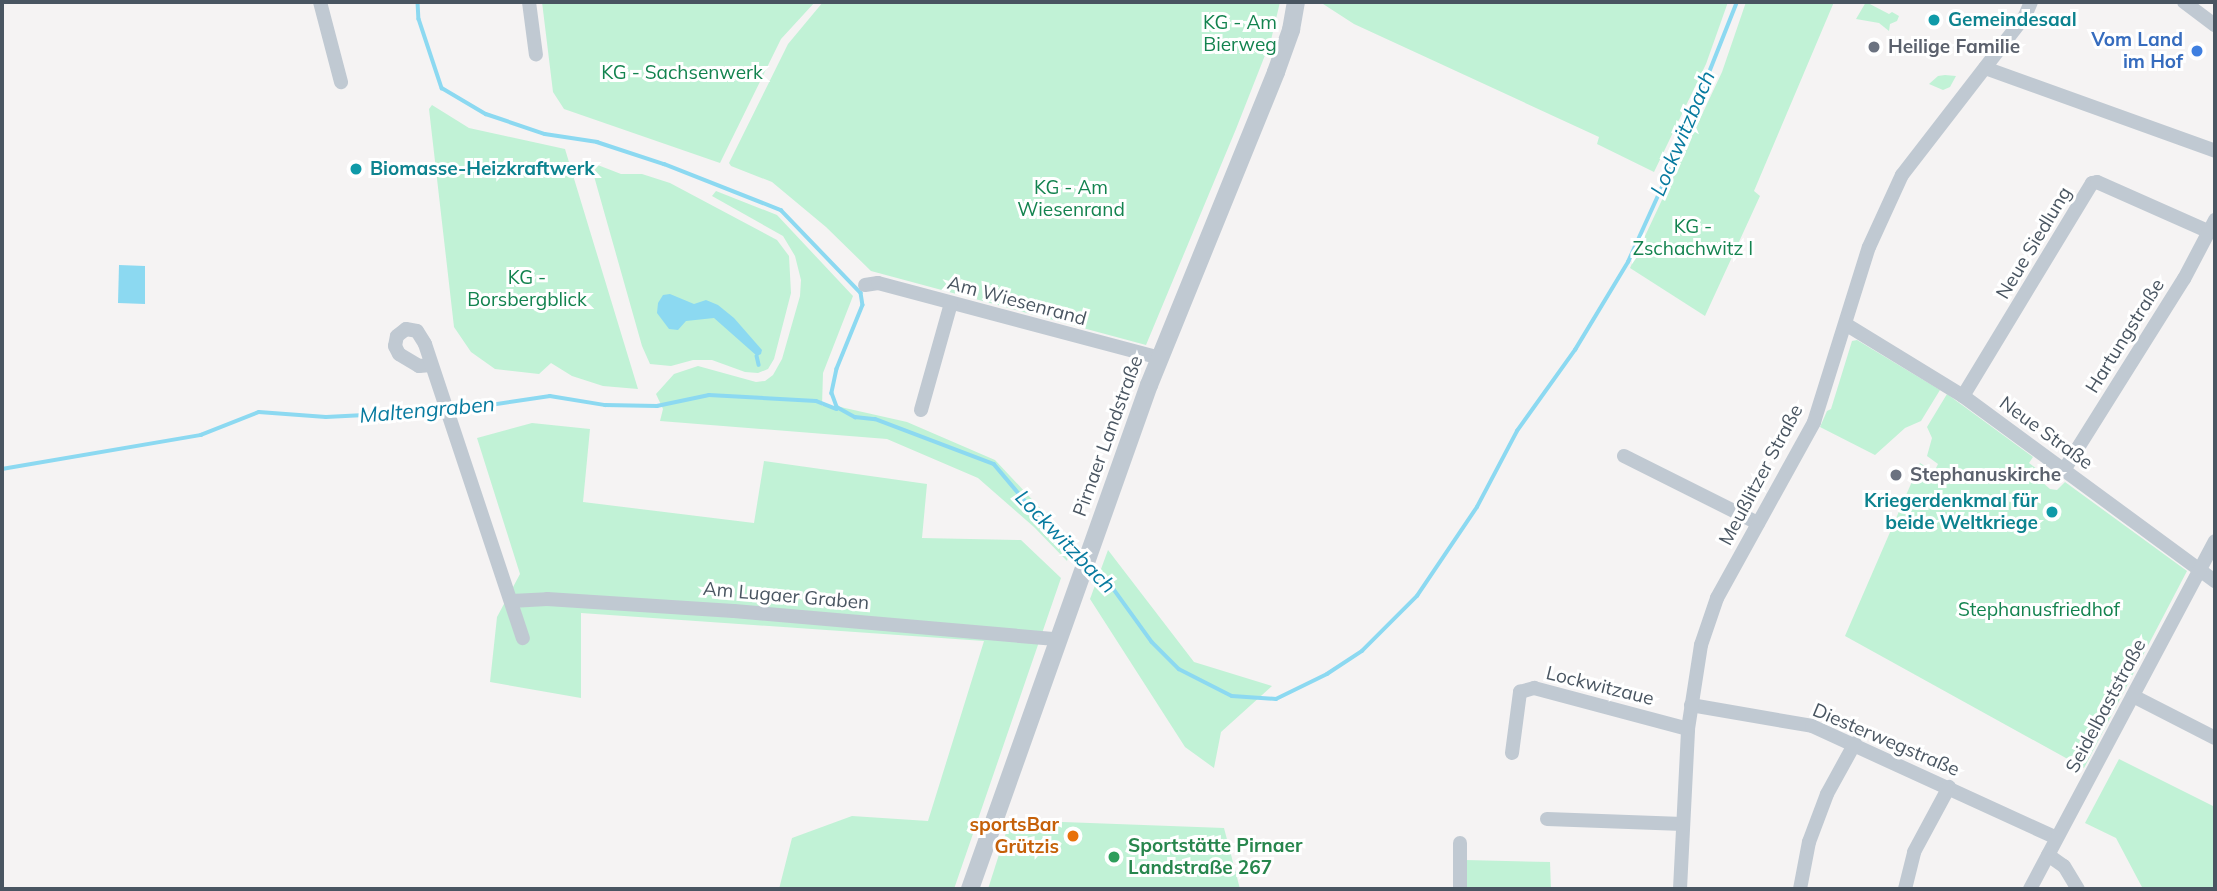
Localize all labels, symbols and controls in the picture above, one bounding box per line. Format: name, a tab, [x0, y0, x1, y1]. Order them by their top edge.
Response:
place label: Gemeindesaal	[1948, 9, 2077, 31]
park label: KG - Am Bierweg	[1203, 12, 1277, 56]
marker: Gemeindesaal	[1926, 12, 1942, 28]
place label: Vom Land im Hof	[2091, 29, 2183, 73]
place label: Heilige Familie	[1888, 36, 2020, 58]
marker: Heilige Familie	[1866, 39, 1882, 55]
marker: Vom Land im Hof	[2189, 43, 2205, 59]
park label: KG - Sachsenwerk	[601, 62, 763, 84]
water label: Lockwitzbach	[1644, 67, 1720, 199]
place label: Biomasse-Heizkraftwerk	[370, 158, 595, 180]
marker: Biomasse-Heizkraftwerk	[348, 161, 364, 177]
park label: KG - Am Wiesenrand	[1017, 177, 1125, 221]
street label: Neue Siedlung	[1992, 183, 2076, 303]
park label: KG - Zschachwitz I	[1633, 216, 1753, 260]
park label: KG - Borsbergblick	[467, 267, 587, 311]
street label: Am Wiesenrand	[945, 271, 1089, 331]
street label: Hartungstraße	[2081, 275, 2169, 397]
street label: Pirnaer Landstraße	[1068, 353, 1148, 519]
water label: Maltengraben	[358, 391, 496, 427]
street label: Neue Straße	[1995, 392, 2097, 474]
street label: Meußlitzer Straße	[1714, 401, 1808, 549]
place label: Stephanuskirche	[1910, 464, 2061, 486]
marker: Stephanuskirche	[1888, 467, 1904, 483]
water label: Lockwitzbach	[1011, 484, 1121, 598]
place label: Kriegerdenkmal für beide Weltkriege	[1864, 490, 2038, 534]
marker: Kriegerdenkmal für beide Weltkriege	[2044, 504, 2060, 520]
street label: Am Lugaer Graben	[702, 577, 870, 615]
park label: Stephanusfriedhof	[1958, 599, 2120, 621]
street label: Seidelbaststraße	[2061, 635, 2151, 777]
street label: Lockwitzaue	[1544, 662, 1656, 710]
street label: Diesterwegstraße	[1809, 699, 1963, 781]
place label: sportsBar Grützis	[969, 814, 1059, 858]
marker: sportsBar Grützis	[1065, 828, 1081, 844]
place label: Sportstätte Pirnaer Landstraße 267	[1128, 835, 1302, 879]
marker: Sportstätte Pirnaer Landstraße 267	[1106, 849, 1122, 865]

